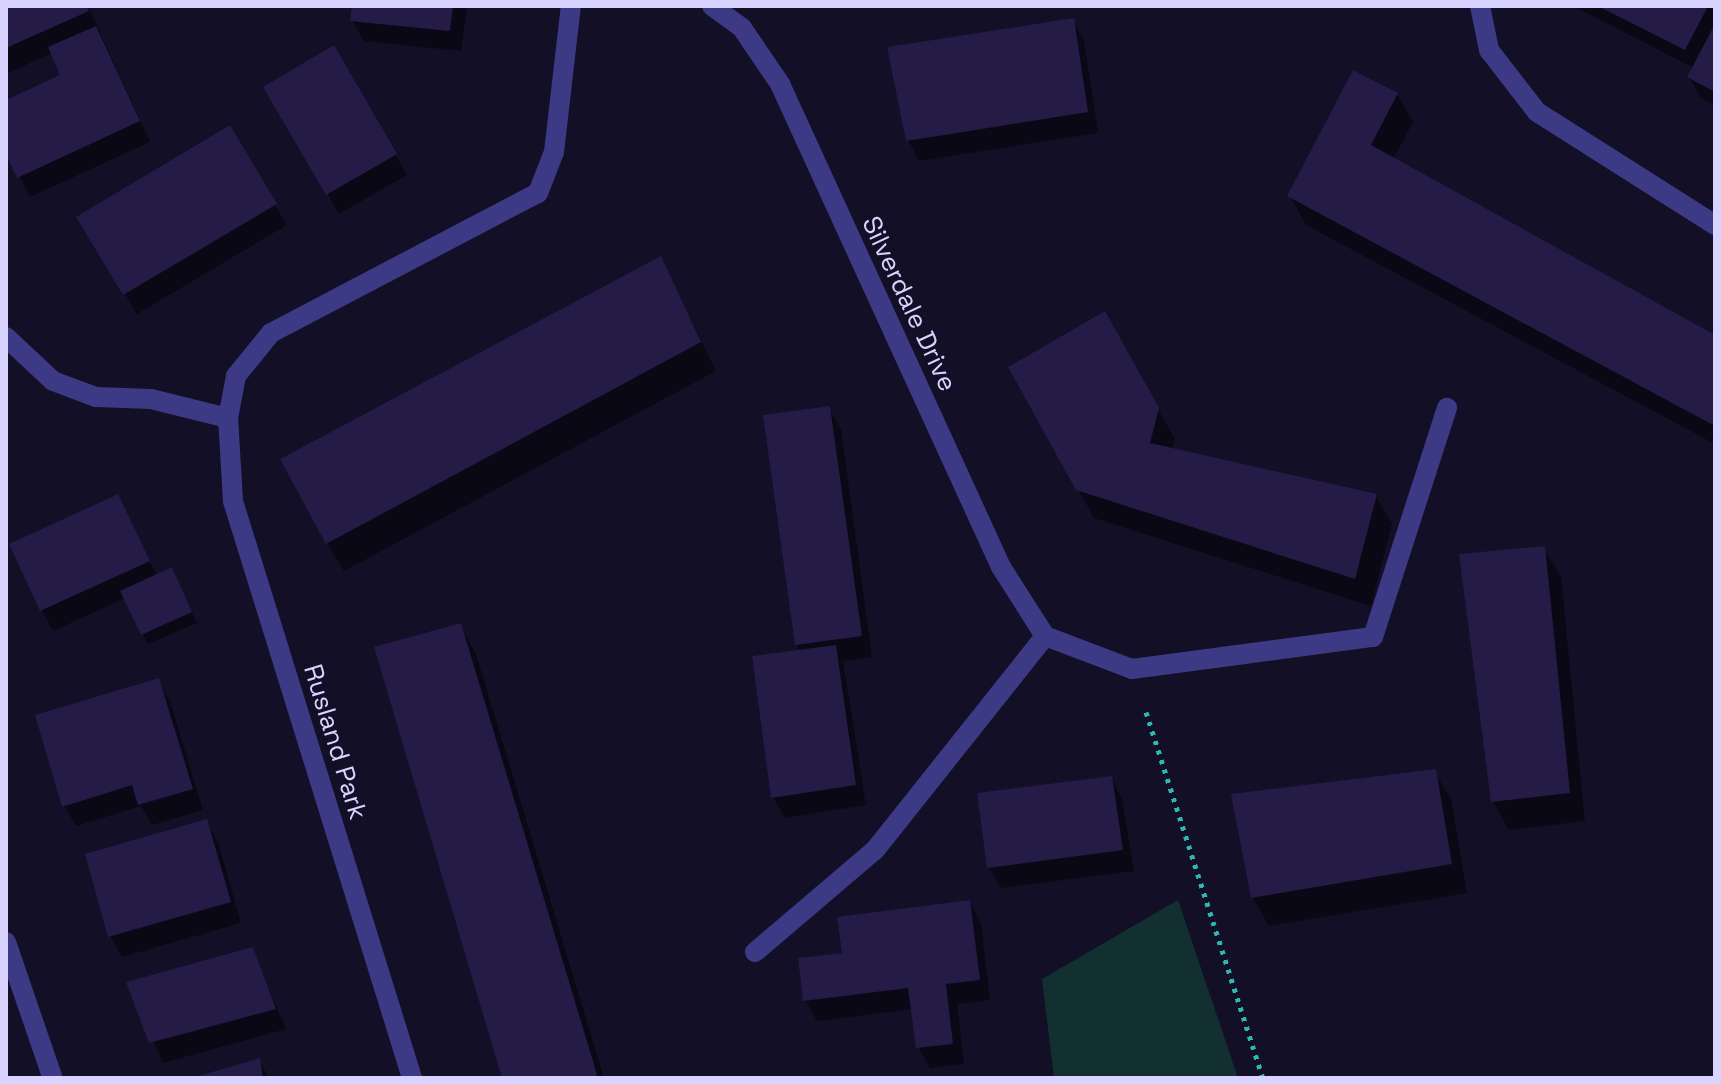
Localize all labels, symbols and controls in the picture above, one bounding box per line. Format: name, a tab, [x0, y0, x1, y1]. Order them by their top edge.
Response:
street label: Silverdale Drive	[855, 212, 963, 396]
street label: Rusland Park	[297, 661, 373, 823]

